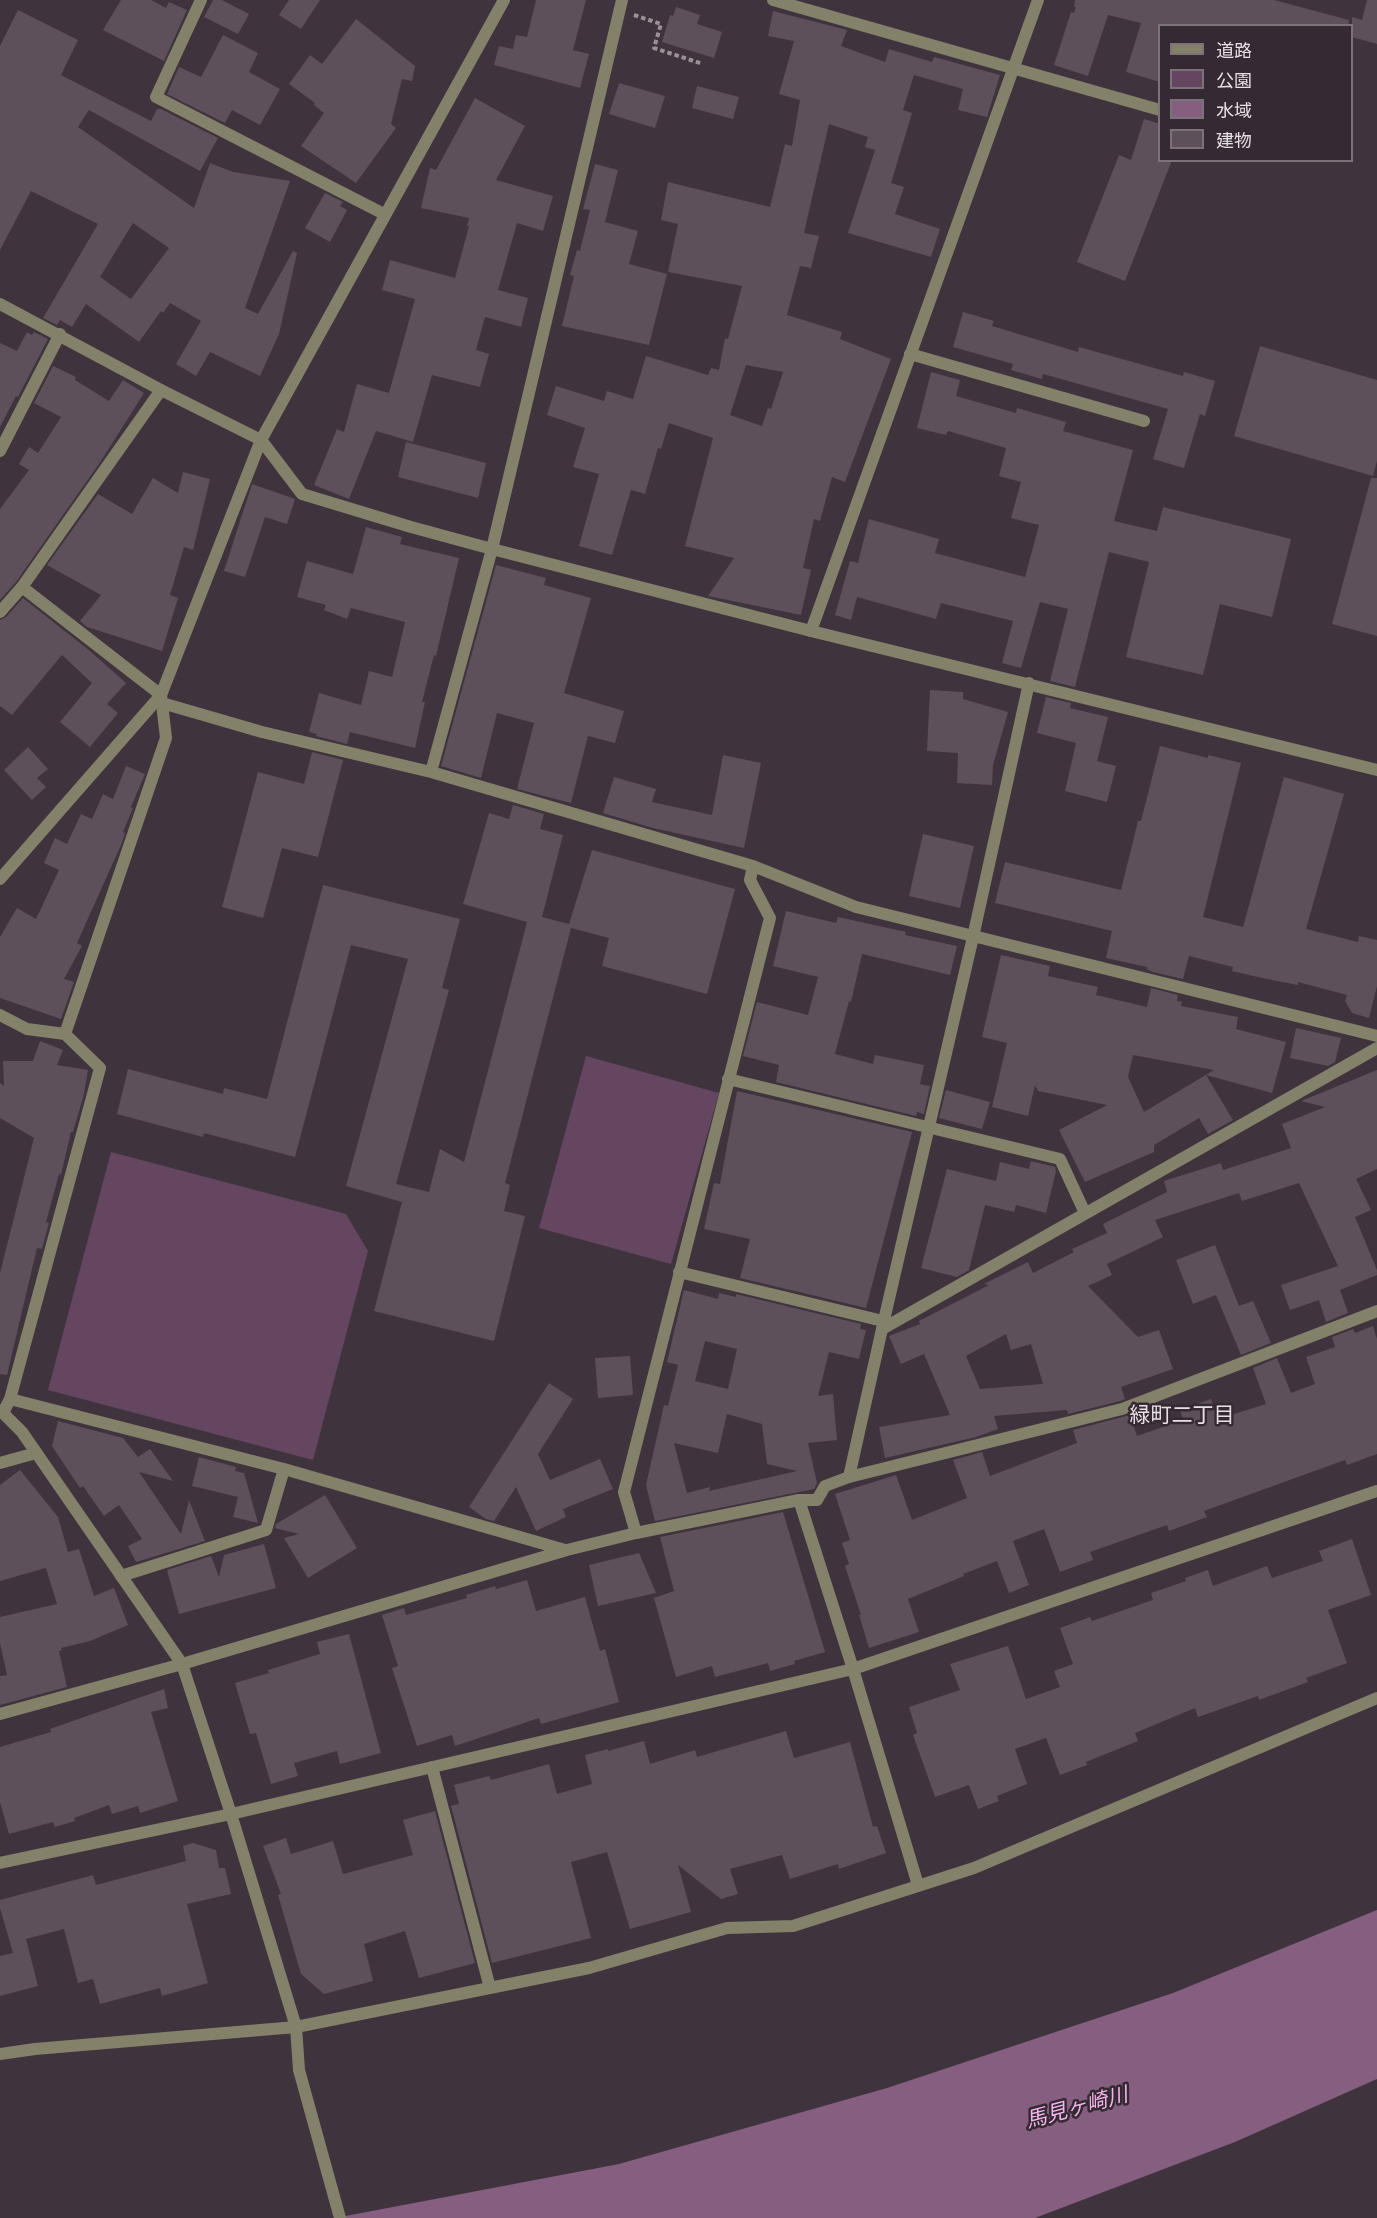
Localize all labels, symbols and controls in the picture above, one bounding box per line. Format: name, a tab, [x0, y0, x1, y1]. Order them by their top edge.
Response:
legend	[1158, 24, 1353, 162]
text: 道路	[1216, 41, 1252, 62]
text: 公園	[1216, 71, 1252, 92]
text: 水域	[1216, 101, 1252, 122]
text: 建物	[1216, 131, 1252, 152]
district label: 緑町二丁目	[1130, 1404, 1234, 1430]
water label: 馬見ヶ崎川	[1023, 2083, 1131, 2135]

